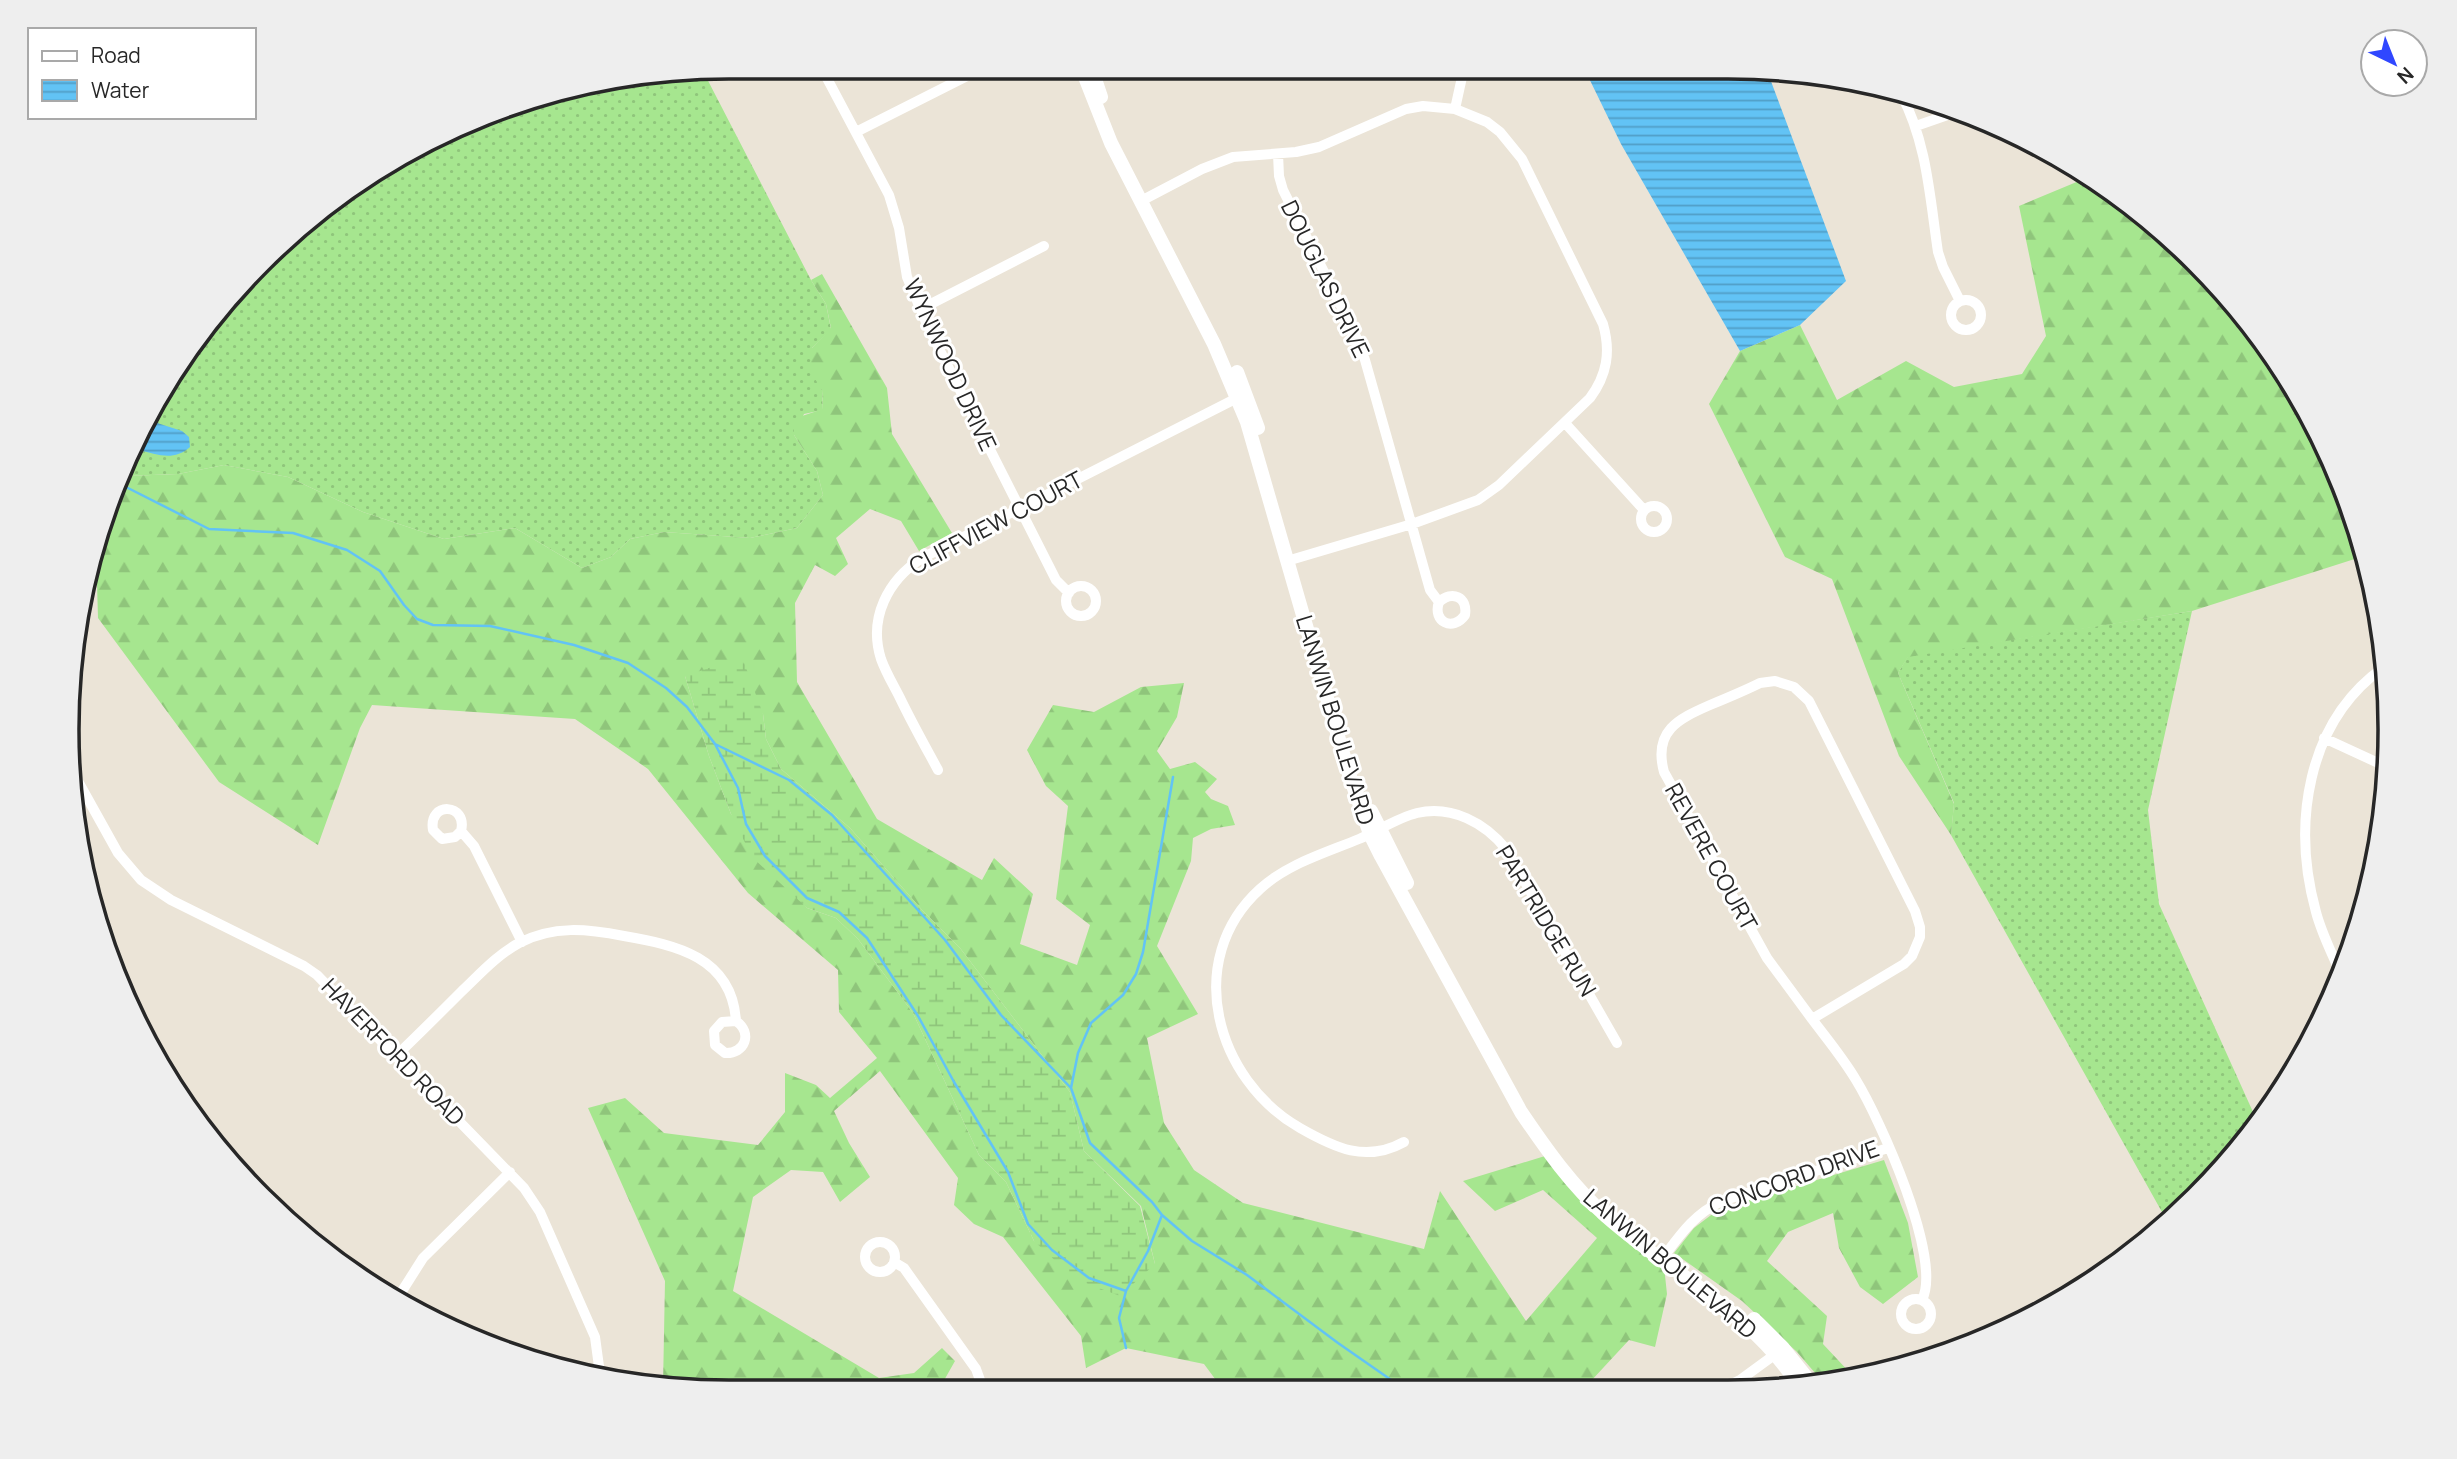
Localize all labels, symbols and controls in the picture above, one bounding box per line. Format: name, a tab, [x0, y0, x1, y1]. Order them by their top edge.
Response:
legend	[28, 28, 256, 119]
north arrow	[2359, 28, 2429, 98]
text: Road	[91, 41, 141, 69]
text: N	[2392, 61, 2419, 90]
text: Water	[91, 76, 150, 104]
street label: DOUGLAS DRIVE	[1274, 195, 1378, 363]
street label: WYNWOOD DRIVE	[897, 273, 1005, 456]
street label: CLIFFVIEW COURT	[903, 463, 1088, 581]
street label: LANWIN BOULEVARD	[1289, 611, 1383, 829]
street label: REVERE COURT	[1658, 777, 1766, 936]
street label: PARTRIDGE RUN	[1489, 839, 1605, 1002]
street label: HAVERFORD ROAD	[315, 971, 472, 1132]
street label: CONCORD DRIVE	[1704, 1131, 1883, 1223]
street label: LANWIN BOULEVARD	[1577, 1181, 1764, 1345]

